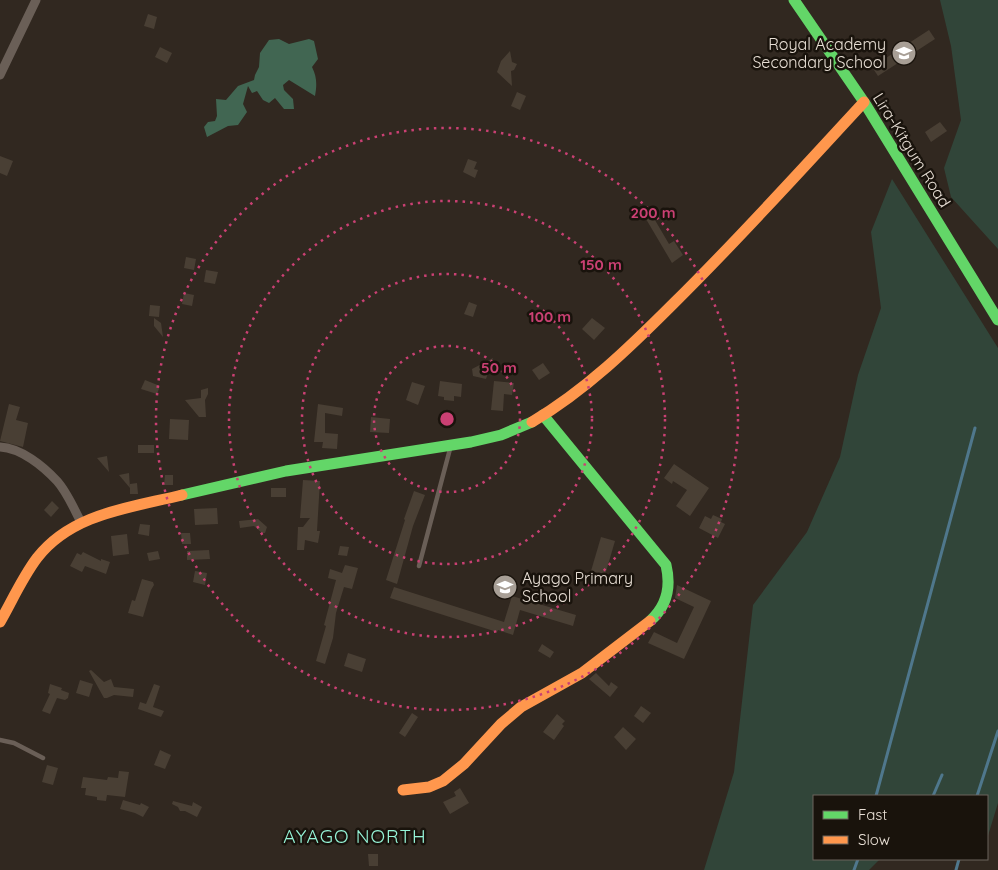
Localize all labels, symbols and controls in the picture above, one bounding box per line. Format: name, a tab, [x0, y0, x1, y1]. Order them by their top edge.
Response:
place label: Royal Academy Secondary School	[752, 34, 886, 72]
school or university icon: Royal Academy Secondary School	[891, 40, 917, 66]
street label: Lira-Kitgum Road	[869, 89, 955, 211]
text: 200 m	[631, 203, 676, 222]
text: 150 m	[580, 255, 622, 274]
text: 100 m	[529, 307, 571, 326]
text: 50 m	[481, 358, 517, 377]
centre of rings	[438, 410, 456, 428]
place label: Ayago Primary School	[522, 568, 633, 606]
school or university icon: Ayago Primary School	[492, 574, 518, 600]
legend	[813, 795, 988, 860]
text: Fast	[858, 805, 887, 824]
district label: AYAGO NORTH	[283, 824, 427, 848]
text: Slow	[858, 830, 890, 849]

